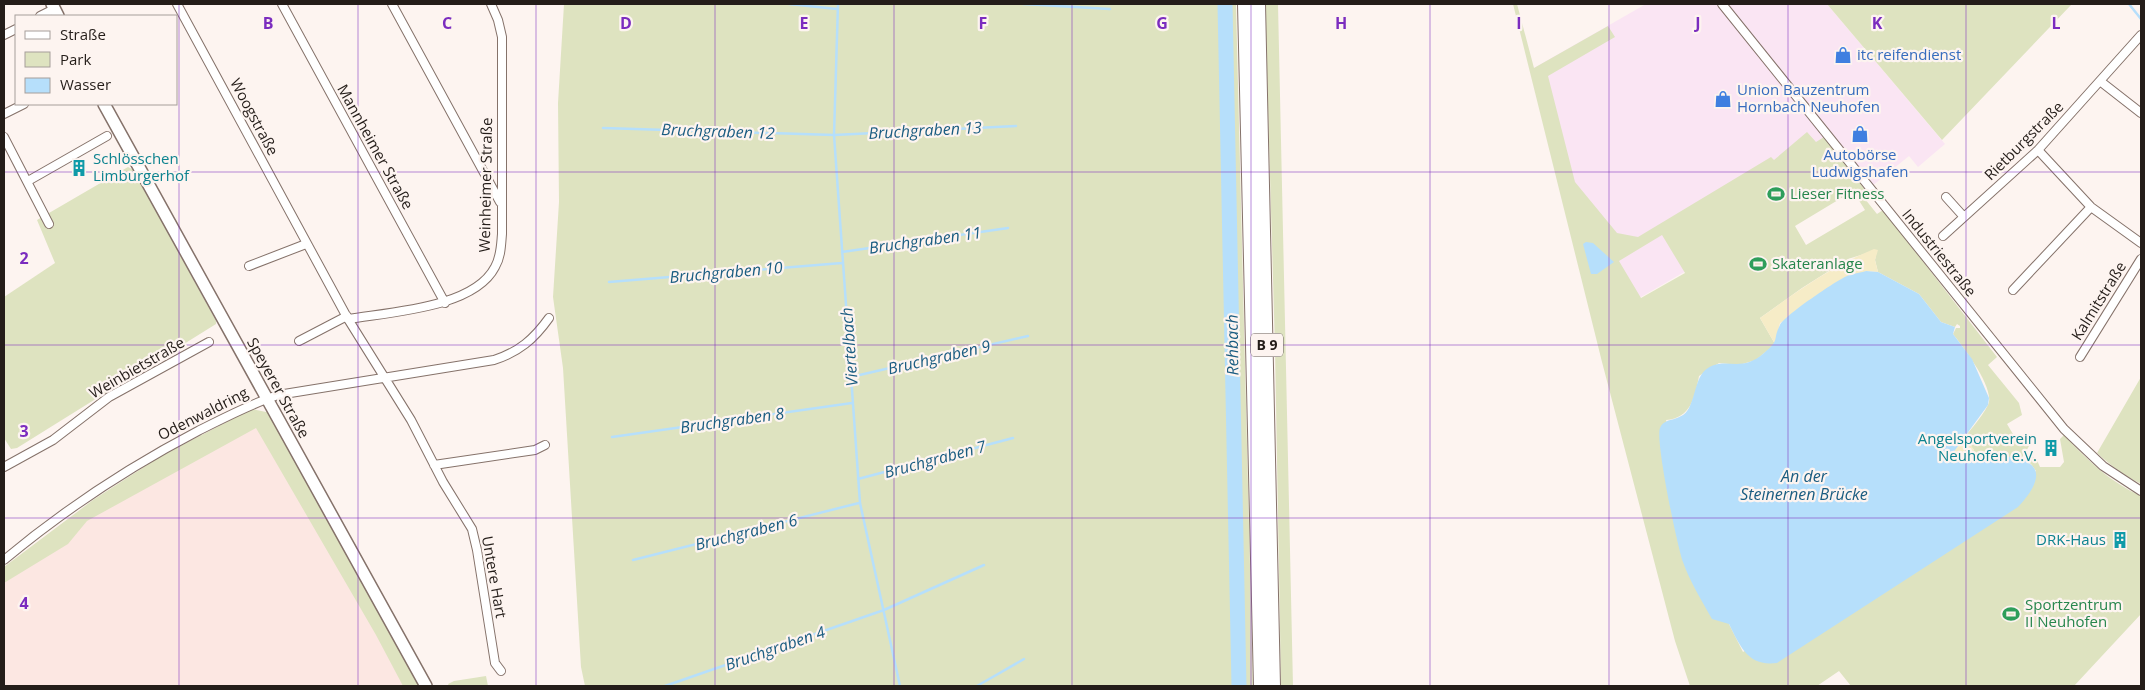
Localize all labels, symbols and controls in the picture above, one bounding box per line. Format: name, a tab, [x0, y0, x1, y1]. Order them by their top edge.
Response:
text: B	[263, 12, 273, 34]
text: C	[442, 12, 452, 34]
text: D	[620, 12, 632, 34]
text: E	[800, 12, 809, 34]
text: F	[979, 12, 987, 34]
text: G	[1156, 12, 1168, 34]
text: H	[1335, 12, 1347, 34]
text: I	[1516, 12, 1522, 34]
text: J	[1693, 12, 1701, 34]
text: K	[1872, 12, 1883, 34]
text: L	[2051, 12, 2061, 34]
legend	[15, 15, 178, 105]
text: Straße	[60, 24, 106, 44]
place label: itc reifendienst	[1857, 44, 1961, 64]
shop icon: itc reifendienst	[1833, 45, 1853, 65]
text: Park	[60, 49, 91, 69]
text: Wasser	[60, 74, 111, 94]
street label: Woogstraße	[226, 74, 284, 159]
place label: Union Bauzentrum Hornbach Neuhofen	[1737, 79, 1880, 116]
street label: Mannheimer Straße	[333, 81, 419, 212]
shop icon: Union Bauzentrum Hornbach Neuhofen	[1713, 89, 1733, 109]
street label: Rietburgstraße	[1979, 96, 2067, 184]
water label: Bruchgraben 13	[868, 116, 982, 144]
street label: Weinheimer Straße	[474, 117, 496, 253]
water label: Bruchgraben 12	[661, 118, 775, 144]
shop icon: Autobörse Ludwigshafen	[1850, 124, 1870, 144]
place label: Autobörse Ludwigshafen	[1811, 144, 1909, 181]
place label: Schlösschen Limburgerhof	[93, 148, 190, 185]
building icon: Schlösschen Limburgerhof	[69, 158, 89, 178]
place label: Lieser Fitness	[1790, 183, 1884, 203]
sports icon: Lieser Fitness	[1766, 184, 1786, 204]
street label: Industriestraße	[1898, 204, 1981, 300]
water label: Bruchgraben 11	[867, 221, 983, 259]
text: 2	[19, 247, 29, 269]
place label: Skateranlage	[1772, 253, 1863, 273]
sports icon: Skateranlage	[1748, 254, 1768, 274]
water label: Bruchgraben 10	[669, 256, 784, 288]
street label: Kalmitstraße	[2066, 257, 2130, 344]
water label: Viertelbach	[835, 307, 863, 387]
water label: Rehbach	[1220, 314, 1244, 376]
street label: Weinbietstraße	[85, 332, 188, 402]
street label: Speyerer Straße	[243, 334, 315, 441]
water label: Bruchgraben 9	[886, 334, 993, 379]
road number: B 9	[1251, 334, 1283, 356]
street label: Odenwaldring	[154, 382, 251, 444]
water label: Bruchgraben 8	[679, 402, 786, 438]
text: 3	[19, 420, 29, 442]
place label: Angelsportverein Neuhofen e.V.	[1918, 428, 2037, 465]
water label: Bruchgraben 7	[882, 435, 989, 483]
building icon: Angelsportverein Neuhofen e.V.	[2041, 438, 2061, 458]
water label: An der Steinernen Brücke	[1740, 465, 1868, 505]
water label: Bruchgraben 6	[693, 509, 800, 555]
place label: DRK-Haus	[2036, 529, 2106, 549]
building icon: DRK-Haus	[2110, 530, 2130, 550]
street label: Untere Hart	[478, 534, 512, 620]
text: 4	[19, 592, 29, 614]
place label: Sportzentrum II Neuhofen	[2025, 594, 2122, 631]
sports icon: Sportzentrum II Neuhofen	[2001, 604, 2021, 624]
water label: Bruchgraben 4	[722, 620, 828, 675]

